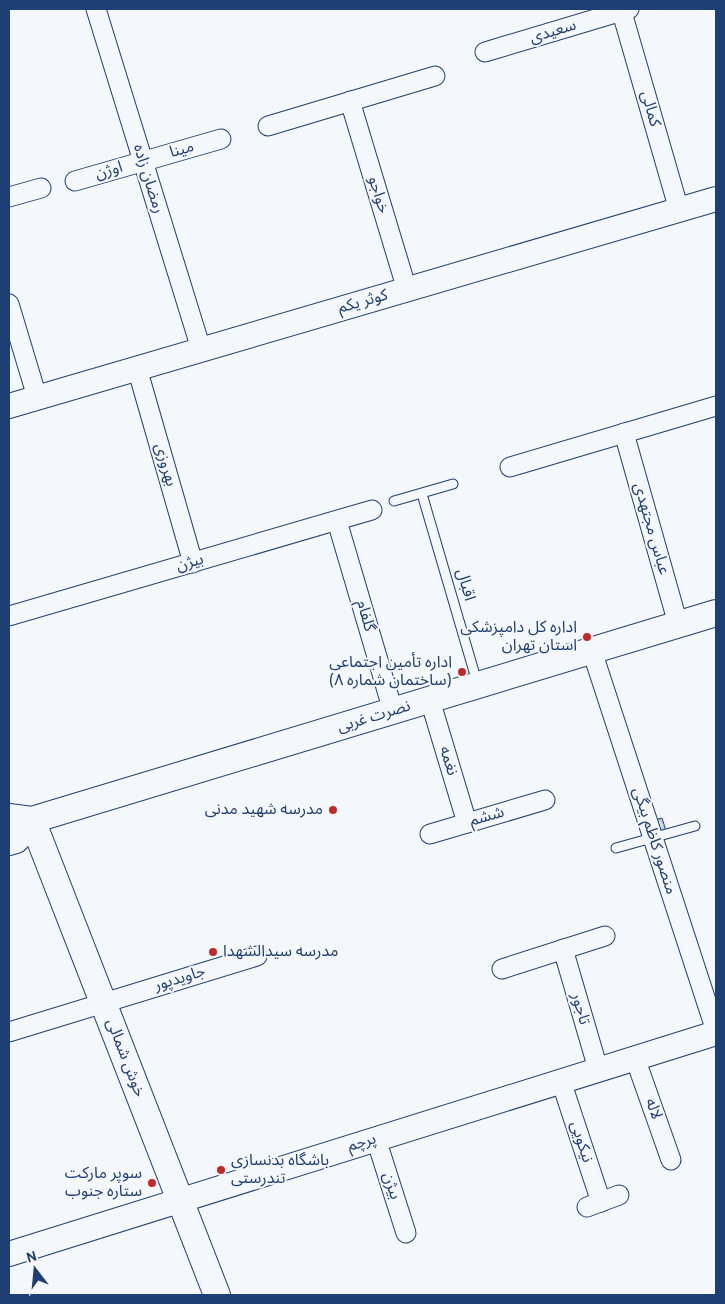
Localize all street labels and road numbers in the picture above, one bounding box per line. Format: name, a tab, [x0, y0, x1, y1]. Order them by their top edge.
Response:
street label: سعیدی	[527, 15, 579, 49]
street label: کمالی	[635, 89, 665, 130]
street label: مینا	[167, 137, 197, 163]
street label: رمضان زاده	[128, 142, 168, 216]
street label: اوژن	[93, 158, 125, 184]
street label: خواجو	[363, 174, 393, 216]
street label: کوثر یکم	[336, 285, 391, 320]
street label: بهروزی	[149, 441, 181, 489]
street label: عباس مجتهدی	[628, 481, 674, 577]
street label: بیژن	[174, 550, 206, 576]
street label: اقبال	[451, 567, 479, 603]
street label: گلفام	[350, 598, 379, 635]
street label: نصرت غربی	[335, 696, 413, 738]
street label: نغمه	[434, 744, 462, 778]
street label: منصور کاظم بیگی	[626, 785, 681, 897]
street label: ششم	[467, 803, 507, 832]
street label: جاویدپور	[151, 962, 208, 997]
street label: تاجور	[566, 990, 594, 1028]
street label: خوش شمالی	[101, 1016, 149, 1100]
street label: لاله	[640, 1096, 666, 1122]
street label: نیکویی	[565, 1119, 597, 1165]
street label: پرچم	[345, 1129, 379, 1158]
street label: بیژن	[377, 1170, 405, 1202]

